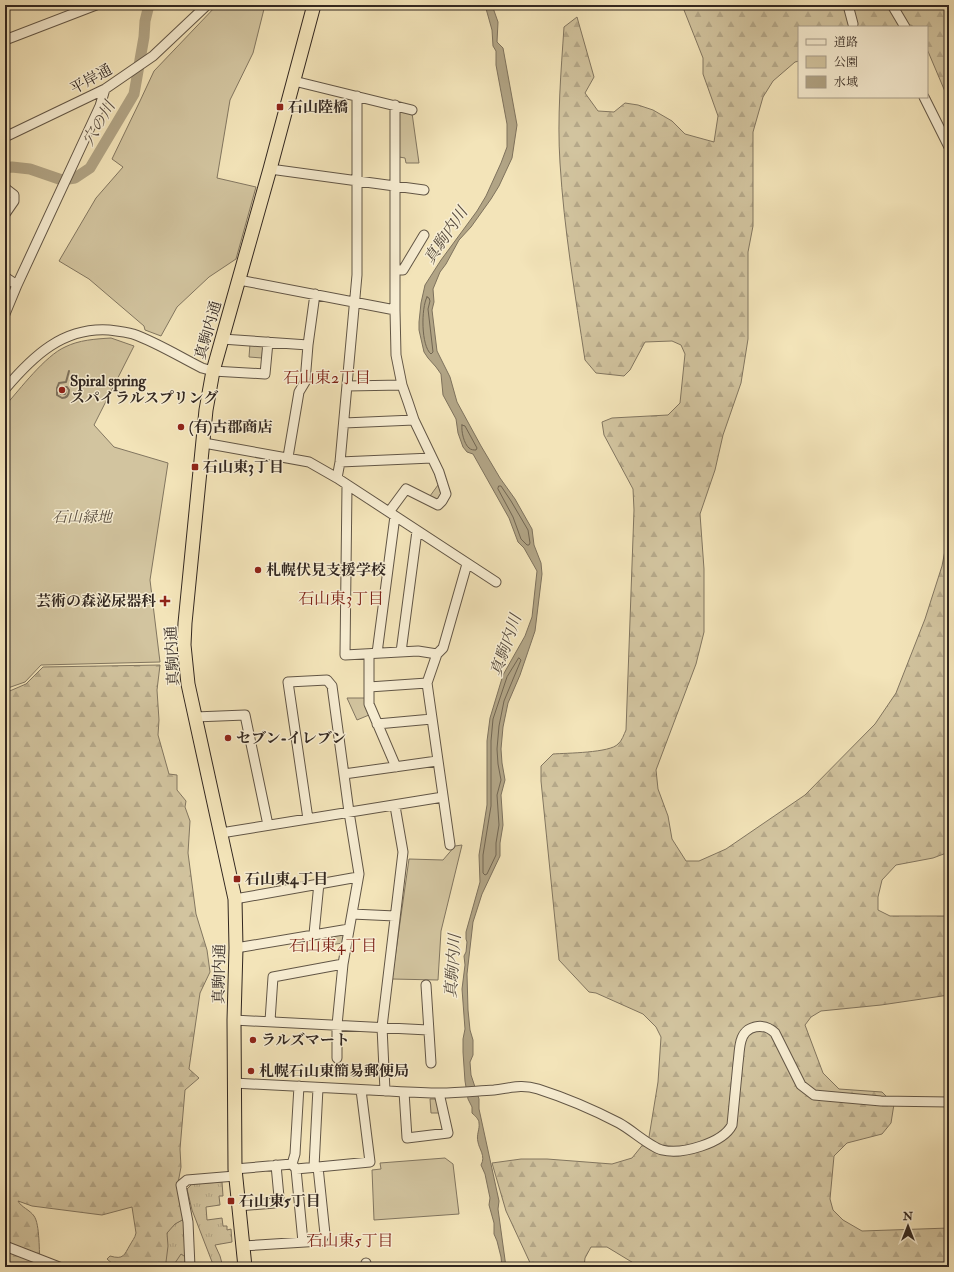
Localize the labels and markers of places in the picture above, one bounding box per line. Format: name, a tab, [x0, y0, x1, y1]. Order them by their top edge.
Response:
place label: 石山陸橋	[288, 98, 348, 117]
marker: 石山陸橋	[275, 102, 285, 112]
place label: Spiral spring スパイラルスプリング	[70, 372, 218, 408]
marker: Spiral spring スパイラルスプリング	[57, 385, 67, 395]
place label: (有)古郡商店	[189, 418, 272, 437]
marker: (有)古郡商店	[176, 422, 186, 432]
place label: 石山東3丁目	[203, 458, 284, 477]
marker: 石山東3丁目	[190, 462, 200, 472]
place label: 札幌伏見支援学校	[266, 561, 386, 580]
marker: 札幌伏見支援学校	[253, 565, 263, 575]
place label: 芸術の森泌尿器科	[36, 592, 156, 611]
marker: 芸術の森泌尿器科	[159, 595, 171, 607]
place label: セブン-イレブン	[236, 729, 346, 748]
marker: セブン-イレブン	[223, 733, 233, 743]
place label: 石山東4丁目	[245, 870, 328, 889]
marker: 石山東4丁目	[232, 874, 242, 884]
place label: ラルズマート	[261, 1031, 350, 1050]
marker: ラルズマート	[248, 1035, 258, 1045]
place label: 札幌石山東簡易郵便局	[259, 1062, 409, 1081]
marker: 札幌石山東簡易郵便局	[246, 1066, 256, 1076]
place label: 石山東5丁目	[239, 1192, 321, 1211]
marker: 石山東5丁目	[226, 1196, 236, 1206]

